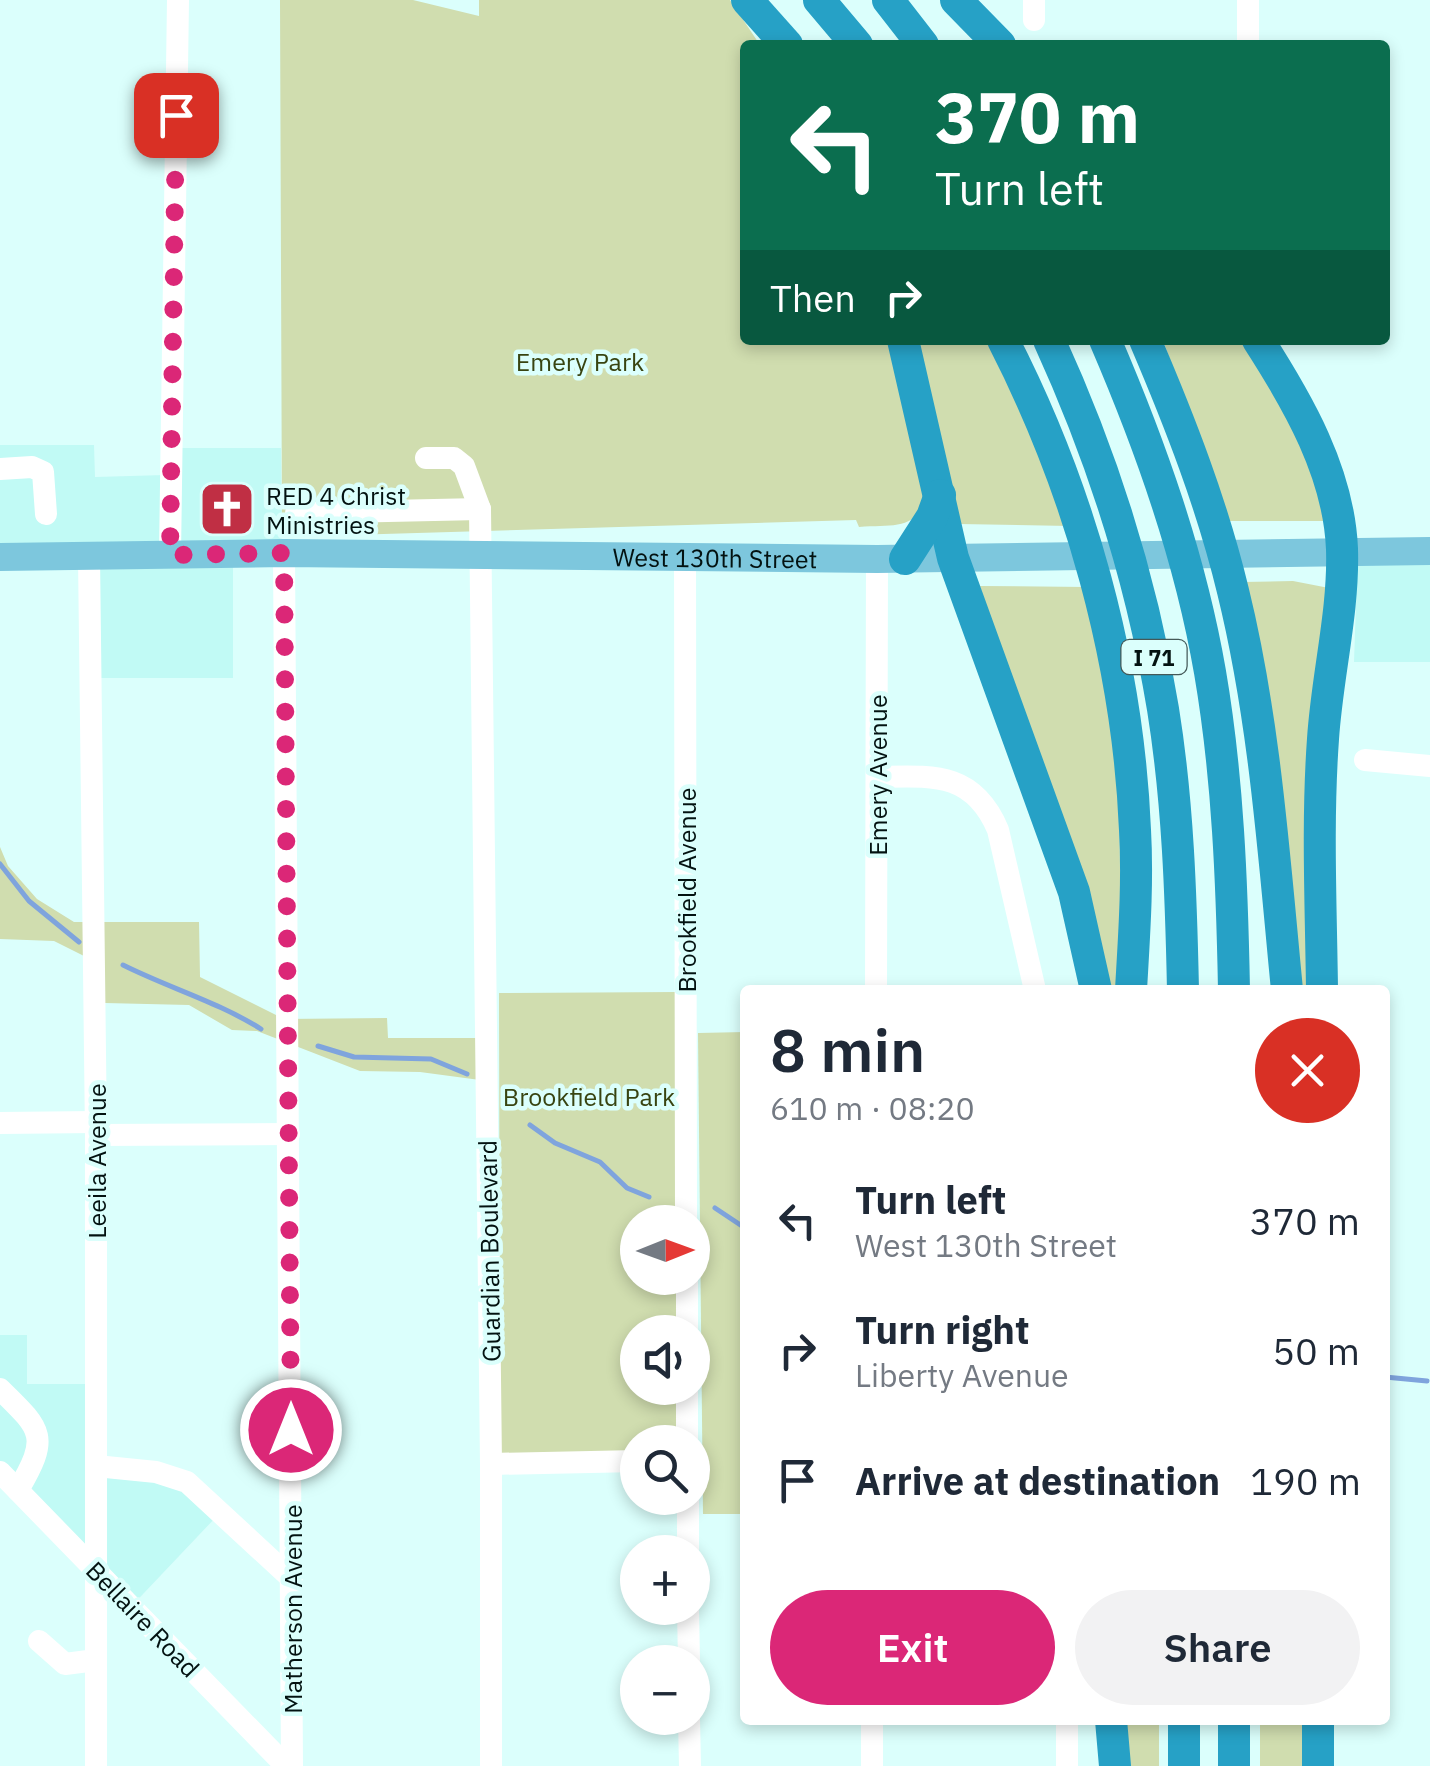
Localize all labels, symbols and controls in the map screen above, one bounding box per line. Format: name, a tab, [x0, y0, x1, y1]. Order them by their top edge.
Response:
text: 370 m	[935, 71, 1140, 162]
pin	[134, 73, 219, 158]
icon: left	[770, 80, 900, 210]
icon: arrive	[149, 88, 204, 143]
text: Turn left	[935, 159, 1104, 217]
icon: right	[876, 270, 931, 325]
text: Then	[770, 273, 856, 322]
park label: Emery Park	[516, 345, 644, 378]
church icon: RED 4 Christ Ministries	[197, 479, 257, 539]
place label: RED 4 Christ Ministries	[266, 479, 406, 541]
street label: West 130th Street	[612, 540, 818, 575]
road number: I 71	[1122, 640, 1186, 674]
street label: Emery Avenue	[861, 694, 894, 856]
street label: Brookfield Avenue	[670, 787, 703, 993]
text: 8 min	[770, 1010, 925, 1089]
button: close	[1255, 1018, 1360, 1123]
park label: Brookfield Park	[503, 1080, 675, 1113]
street label: Leeila Avenue	[80, 1083, 113, 1239]
text: 610 m · 08:20	[770, 1087, 975, 1129]
street label: Guardian Boulevard	[471, 1140, 507, 1362]
text: Turn left	[855, 1175, 1006, 1224]
icon: left	[770, 1193, 825, 1248]
text: 370 m	[1249, 1196, 1360, 1245]
north arrow	[620, 1205, 710, 1295]
map controls	[620, 1205, 710, 1735]
text: West 130th Street	[855, 1224, 1117, 1266]
text: Turn right	[855, 1305, 1030, 1354]
button: sound	[620, 1315, 710, 1405]
icon: right	[770, 1323, 825, 1378]
text: 50 m	[1272, 1326, 1360, 1375]
text: Liberty Avenue	[855, 1354, 1069, 1396]
position arrow	[239, 1378, 343, 1482]
button: search	[620, 1425, 710, 1515]
icon: arrive	[770, 1453, 825, 1508]
text: Arrive at destination	[855, 1456, 1220, 1505]
text: 190 m	[1250, 1456, 1361, 1505]
street label: Matherson Avenue	[276, 1504, 309, 1714]
button: +	[620, 1535, 710, 1625]
street label: Bellaire Road	[79, 1554, 207, 1684]
button: Exit	[770, 1590, 1055, 1705]
button: Share	[1075, 1590, 1360, 1705]
button: −	[620, 1645, 710, 1735]

